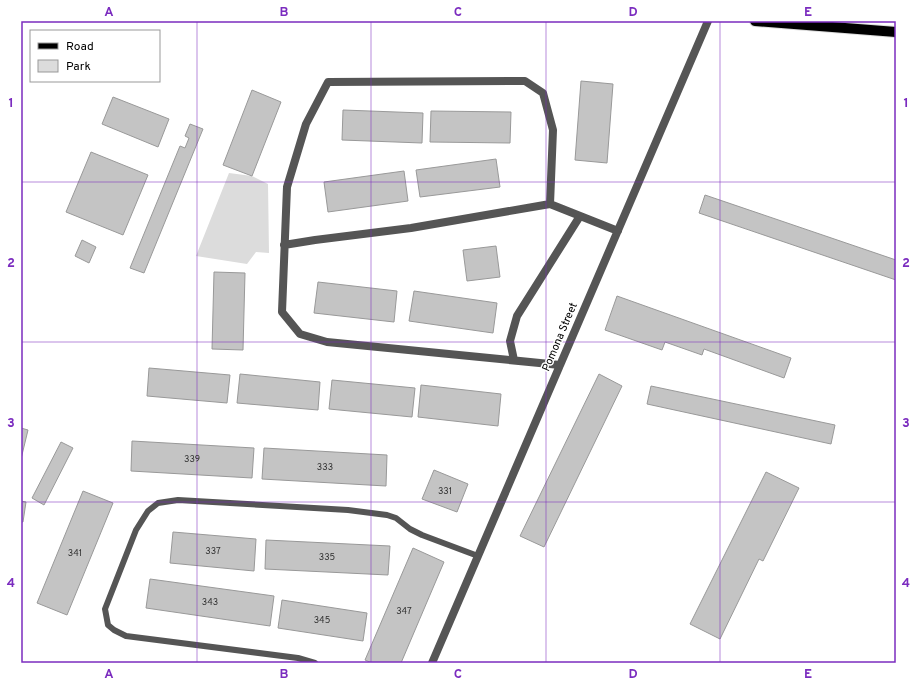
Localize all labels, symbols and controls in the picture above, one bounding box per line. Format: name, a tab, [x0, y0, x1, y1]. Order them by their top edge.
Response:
text: A	[104, 5, 114, 21]
text: B	[280, 5, 289, 21]
text: C	[454, 5, 462, 21]
text: D	[628, 5, 638, 21]
text: E	[804, 5, 812, 21]
legend	[30, 30, 160, 82]
text: Road	[66, 39, 94, 55]
text: Park	[66, 59, 91, 75]
text: 1	[8, 96, 14, 112]
text: 1	[903, 96, 909, 112]
text: 2	[7, 256, 15, 272]
text: 2	[902, 256, 910, 272]
street label: Pomona Street	[539, 300, 581, 374]
text: 3	[7, 416, 15, 432]
text: 3	[902, 416, 910, 432]
house number: 339	[184, 454, 200, 465]
house number: 333	[317, 462, 333, 473]
house number: 331	[438, 486, 452, 497]
house number: 337	[205, 546, 221, 557]
house number: 341	[68, 548, 82, 559]
house number: 335	[319, 552, 335, 563]
text: 4	[7, 576, 15, 592]
text: 4	[902, 576, 910, 592]
house number: 343	[202, 597, 218, 608]
house number: 347	[396, 606, 412, 617]
house number: 345	[314, 615, 330, 626]
text: A	[104, 667, 114, 683]
text: B	[280, 667, 289, 683]
text: C	[454, 667, 462, 683]
text: D	[628, 667, 638, 683]
text: E	[804, 667, 812, 683]

